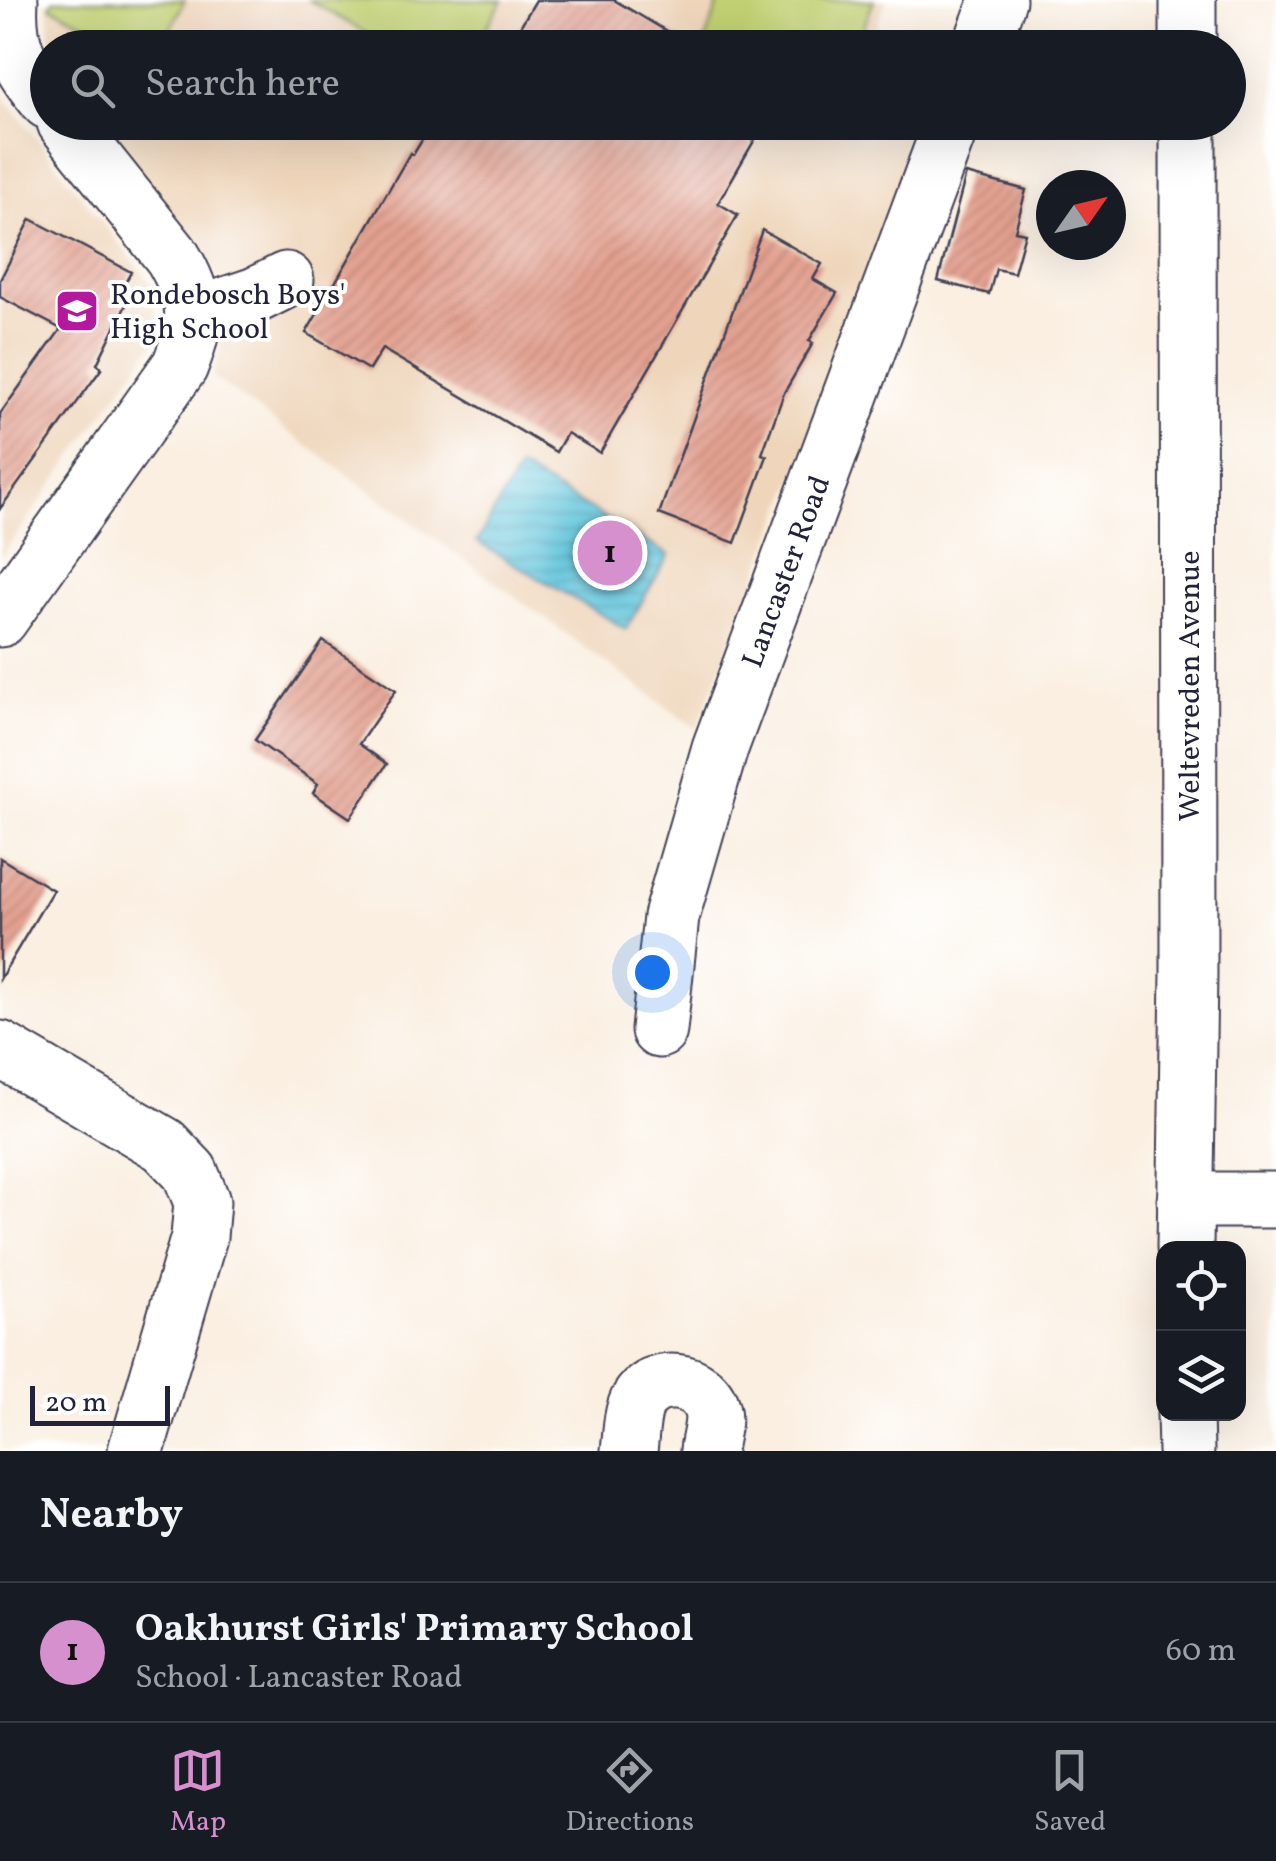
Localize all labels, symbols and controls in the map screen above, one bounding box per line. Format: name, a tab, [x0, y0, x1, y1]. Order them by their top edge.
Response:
search box	[30, 30, 1246, 140]
icon: search	[65, 58, 120, 113]
text: Search here	[145, 59, 340, 112]
north arrow	[1036, 170, 1126, 260]
place label: Rondebosch Boys' High School	[110, 275, 345, 351]
school or university icon: Rondebosch Boys' High School	[54, 288, 100, 334]
street label: Lancaster Road	[733, 470, 842, 674]
pin: 1	[578, 516, 642, 590]
street label: Weltevreden Avenue	[1170, 551, 1212, 821]
your location	[627, 947, 678, 998]
map controls	[1156, 1241, 1246, 1421]
button: locate	[1156, 1241, 1246, 1331]
button: layers	[1156, 1331, 1246, 1421]
scale bar	[30, 1381, 170, 1426]
text: 20 m	[45, 1384, 107, 1423]
text: Nearby	[40, 1487, 183, 1546]
text: Oakhurst Girls' Primary School	[135, 1604, 694, 1657]
text: 1	[66, 1630, 79, 1674]
text: 60 m	[1166, 1630, 1236, 1674]
text: School · Lancaster Road	[135, 1657, 463, 1701]
tab: Map	[170, 1743, 226, 1842]
tab: Directions	[566, 1743, 694, 1842]
tab: Saved	[1034, 1743, 1106, 1842]

